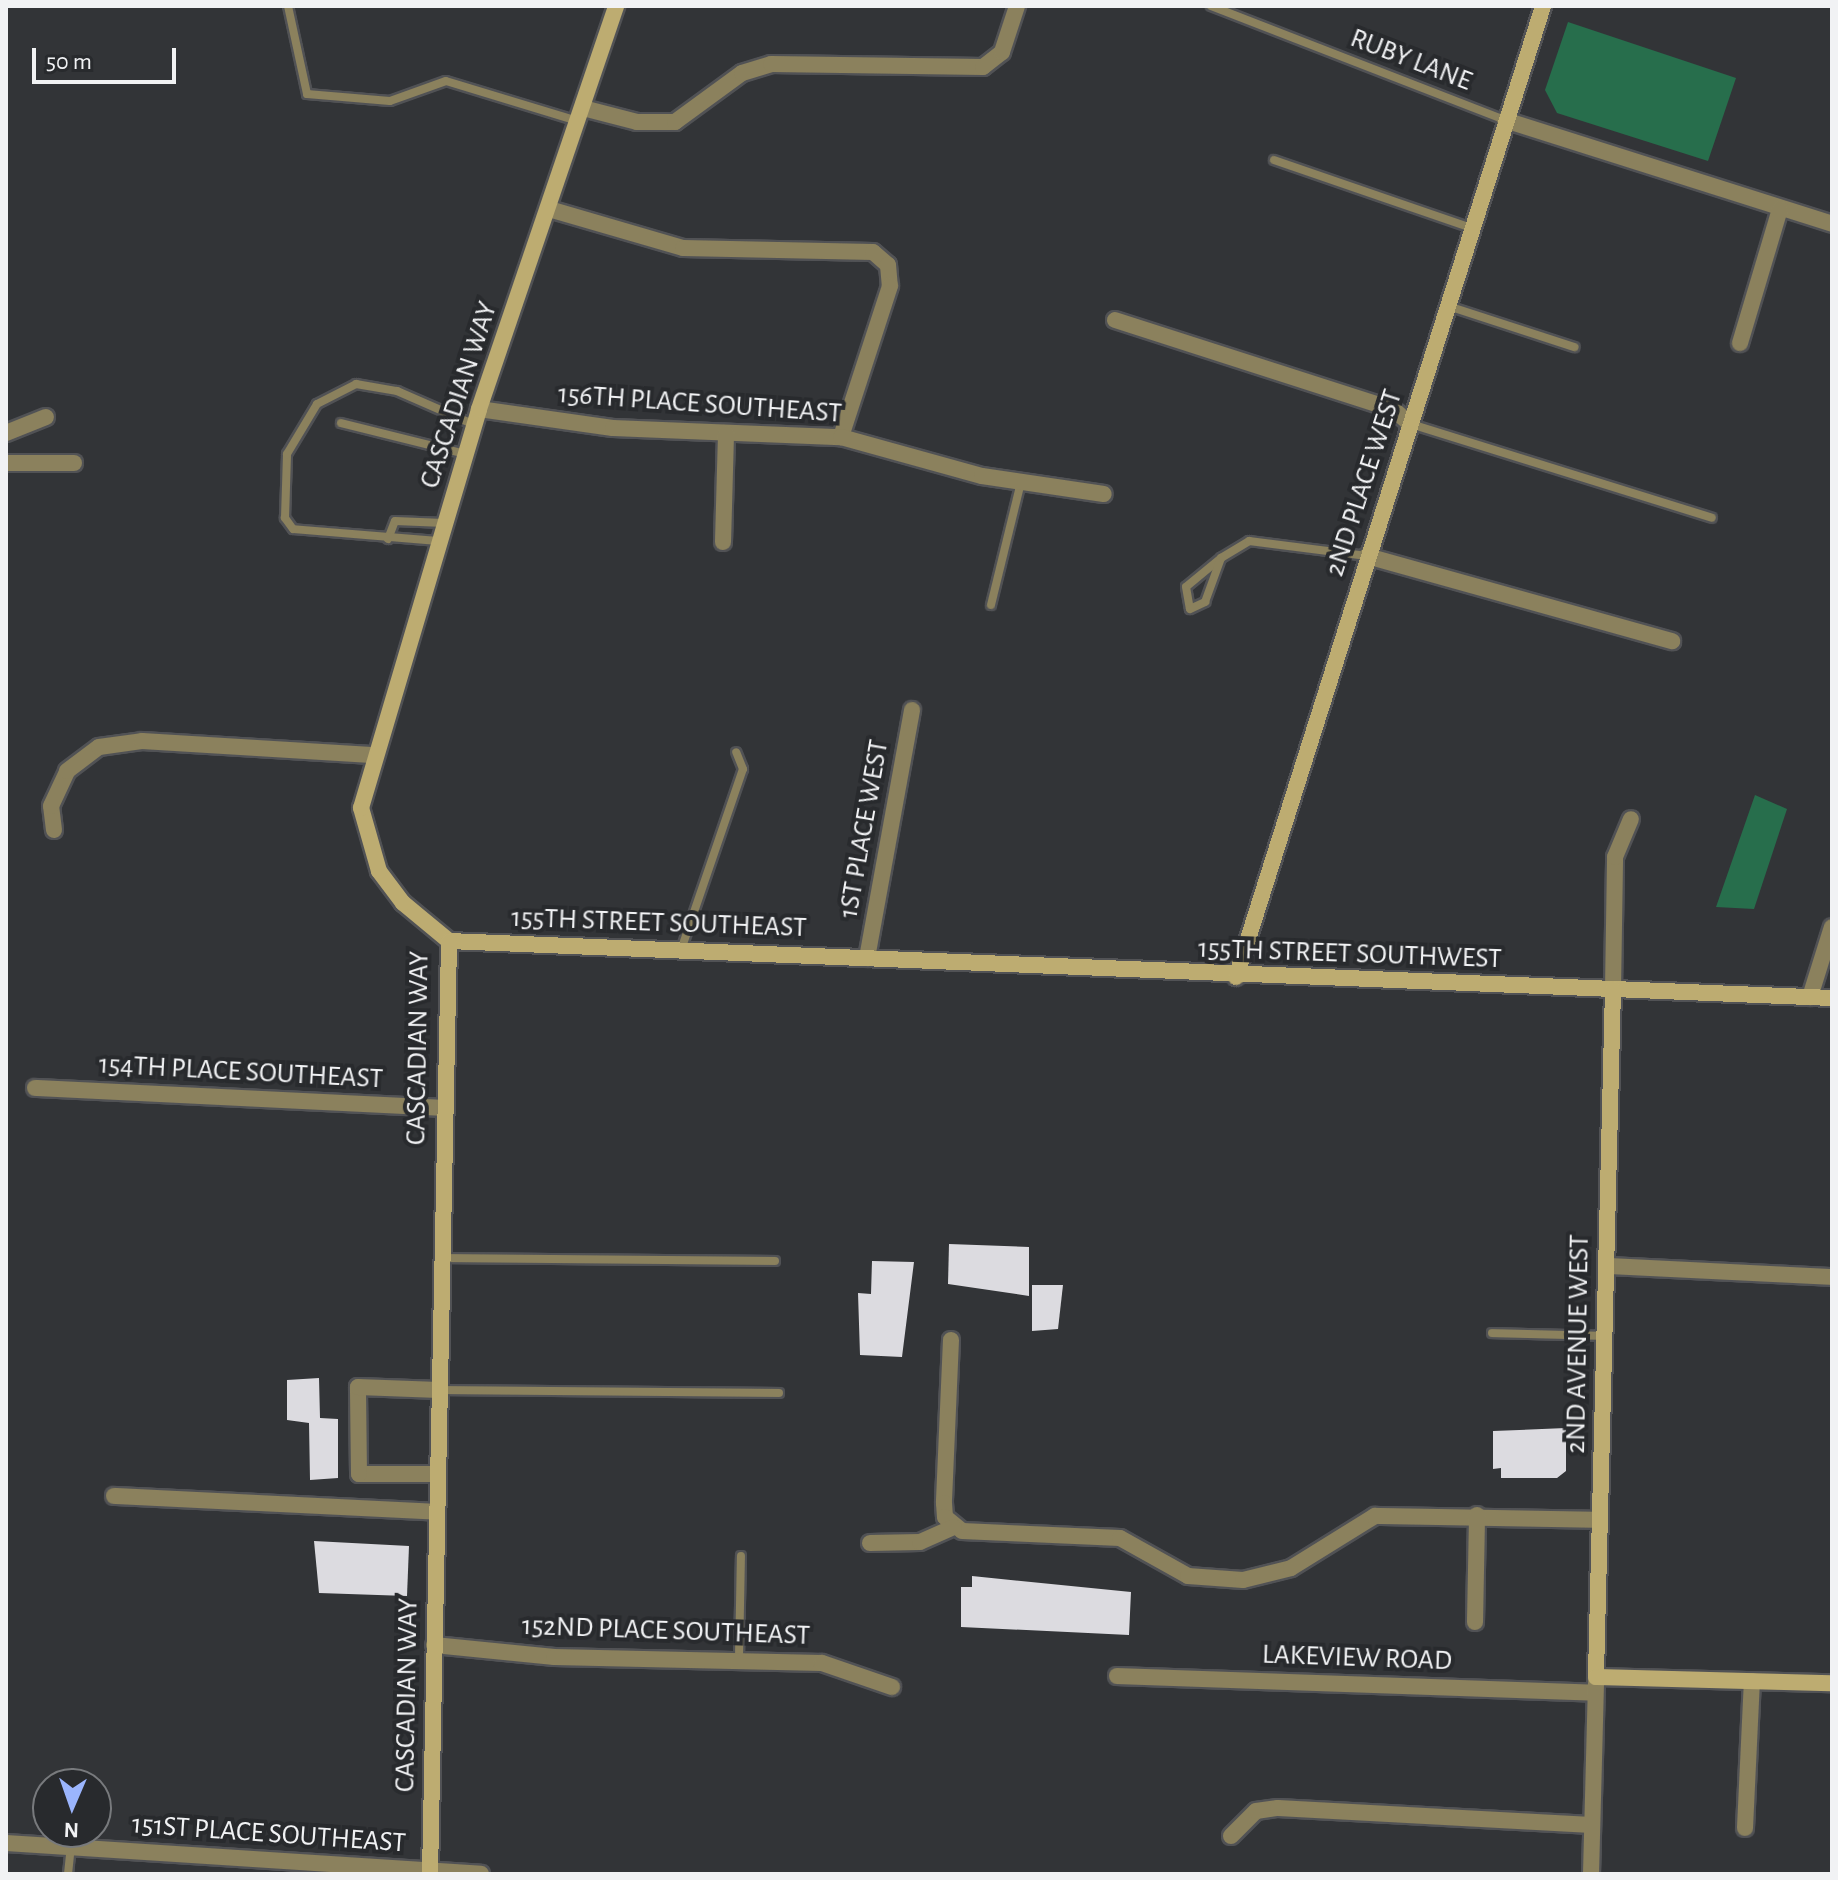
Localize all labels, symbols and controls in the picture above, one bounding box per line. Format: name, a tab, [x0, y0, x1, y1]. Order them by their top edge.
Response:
street label: RUBY LANE	[1345, 21, 1477, 99]
scale bar	[36, 32, 180, 82]
text: 50 m	[46, 50, 92, 74]
street label: CASCADIAN WAY	[413, 297, 505, 493]
street label: 156TH PLACE SOUTHEAST	[557, 377, 843, 431]
street label: 2ND PLACE WEST	[1318, 385, 1410, 581]
street label: 1ST PLACE WEST	[832, 737, 896, 921]
street label: 155TH STREET SOUTHEAST	[511, 901, 807, 945]
street label: 155TH STREET SOUTHWEST	[1198, 932, 1502, 976]
street label: CASCADIAN WAY	[400, 951, 436, 1145]
street label: 154TH PLACE SOUTHEAST	[98, 1048, 384, 1096]
street label: 2ND AVENUE WEST	[1559, 1234, 1597, 1454]
street label: CASCADIAN WAY	[389, 1598, 425, 1792]
street label: 152ND PLACE SOUTHEAST	[521, 1609, 811, 1653]
street label: LAKEVIEW ROAD	[1261, 1638, 1453, 1678]
north arrow	[32, 1768, 112, 1848]
street label: 151ST PLACE SOUTHEAST	[131, 1808, 407, 1860]
text: N	[63, 1819, 79, 1841]

